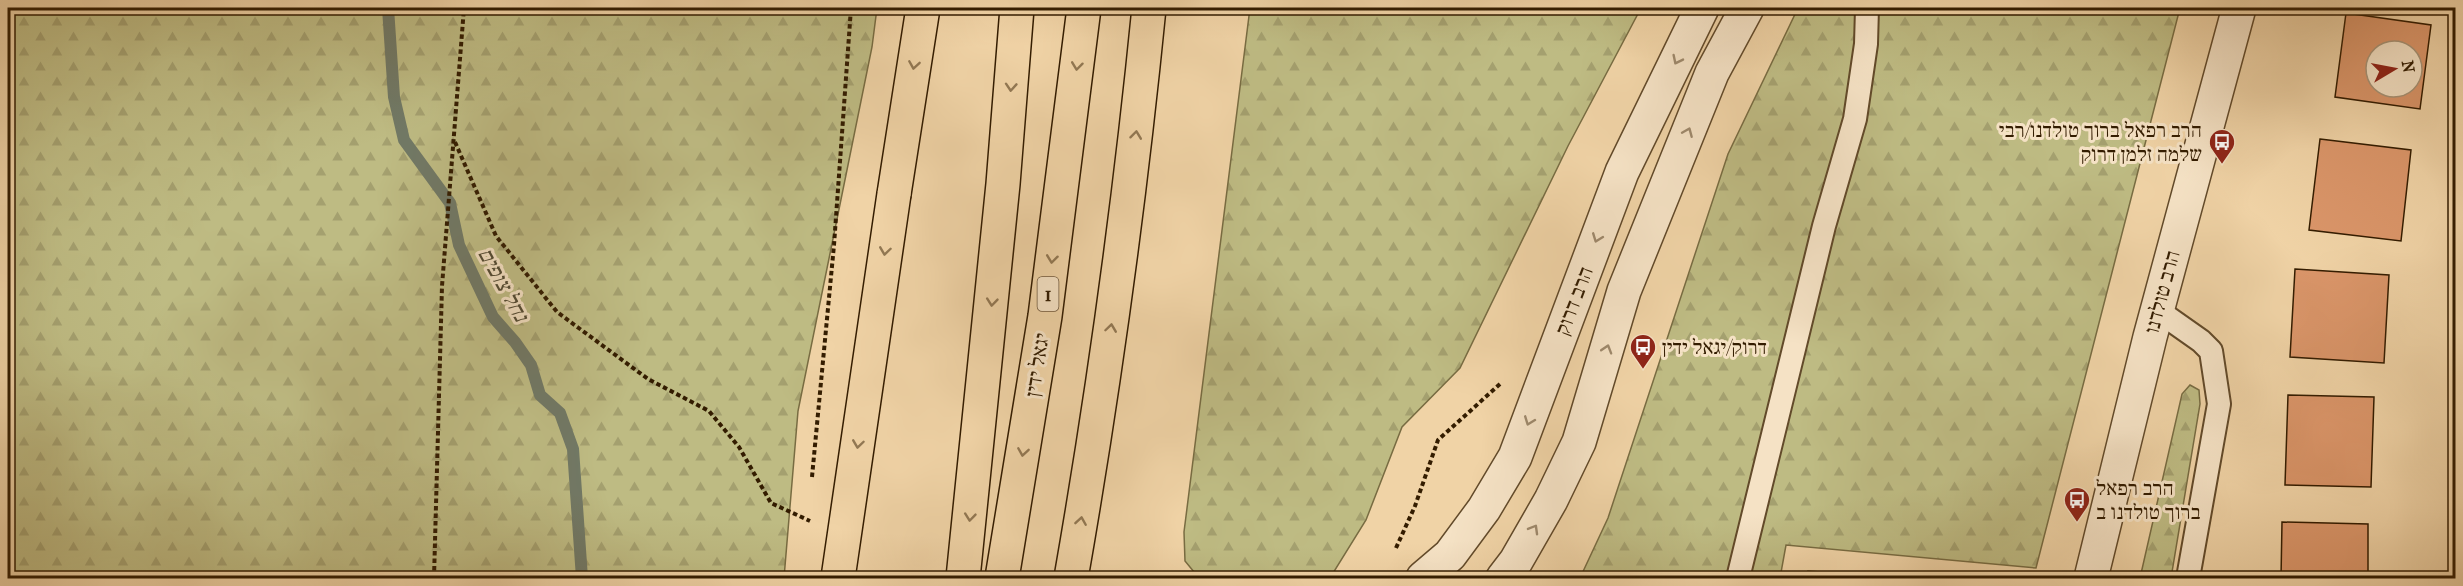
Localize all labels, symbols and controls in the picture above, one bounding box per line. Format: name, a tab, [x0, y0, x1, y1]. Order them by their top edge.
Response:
north arrow	[2364, 39, 2424, 99]
one-way arrow	[1672, 54, 1684, 65]
text: N	[2398, 59, 2419, 75]
one-way arrow	[908, 60, 921, 70]
one-way arrow	[1071, 61, 1084, 70]
one-way arrow	[1005, 82, 1018, 91]
place label: הרב רפאל ברוך טולדנו/רבי שלמה זלמן דרוק	[1999, 118, 2202, 166]
one-way arrow	[1681, 127, 1693, 138]
bus stop icon: הרב רפאל ברוך טולדנו/רבי שלמה זלמן דרוק	[2207, 127, 2237, 165]
one-way arrow	[1130, 130, 1142, 139]
one-way arrow	[1592, 232, 1605, 243]
water label: נחל צופים	[472, 243, 535, 327]
one-way arrow	[880, 247, 892, 256]
street label: הרב טולדנו	[2139, 248, 2185, 336]
one-way arrow	[1047, 254, 1059, 264]
street label: הרב דרוק	[1550, 263, 1598, 339]
road number: 1	[1038, 277, 1058, 311]
one-way arrow	[986, 297, 999, 306]
one-way arrow	[1105, 324, 1117, 333]
street label: יגאל ידין	[1020, 331, 1054, 399]
bus stop icon: דרוק/יגאל ידין	[1628, 332, 1658, 370]
place label: דרוק/יגאל ידין	[1662, 335, 1767, 359]
one-way arrow	[1599, 344, 1612, 355]
one-way arrow	[1524, 414, 1536, 425]
one-way arrow	[852, 440, 864, 449]
one-way arrow	[1017, 447, 1029, 456]
place label: הרב רפאל ברוך טולדנו ב	[2096, 476, 2201, 524]
bus stop icon: הרב רפאל ברוך טולדנו ב	[2062, 485, 2092, 523]
one-way arrow	[964, 512, 977, 521]
one-way arrow	[1075, 516, 1087, 525]
one-way arrow	[1527, 525, 1539, 535]

